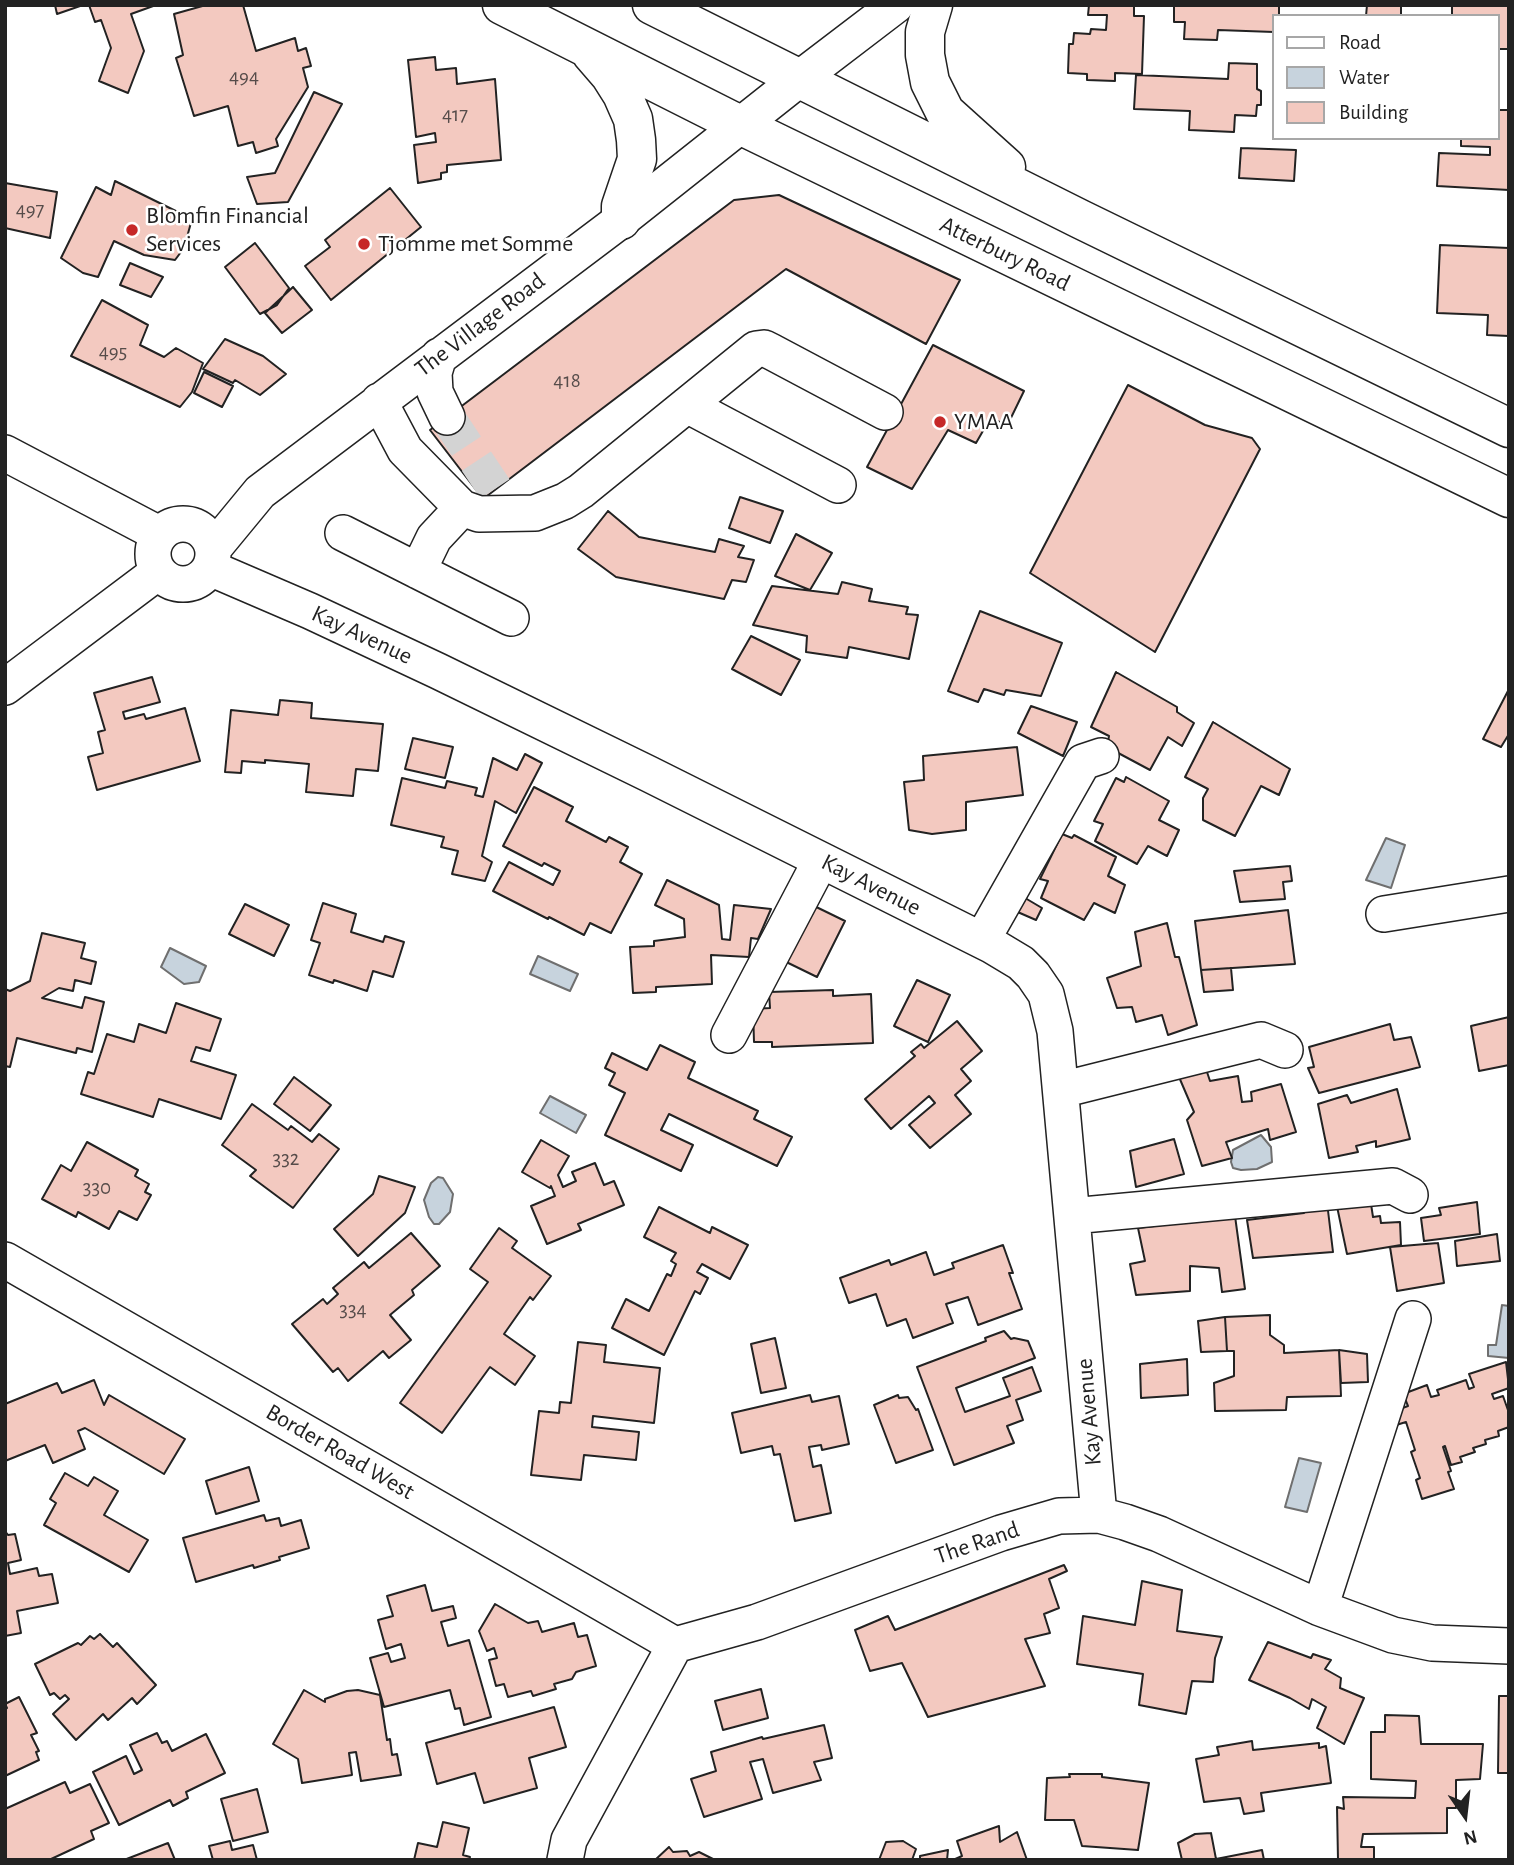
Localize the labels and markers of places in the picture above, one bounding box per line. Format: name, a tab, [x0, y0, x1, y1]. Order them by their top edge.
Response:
place label: Blomfin Financial Services	[146, 202, 309, 258]
marker: Blomfin Financial Services	[124, 222, 140, 238]
place label: Tjomme met Somme	[378, 230, 573, 258]
marker: Tjomme met Somme	[356, 236, 372, 252]
place label: YMAA	[954, 408, 1013, 436]
marker: YMAA	[932, 414, 948, 430]

